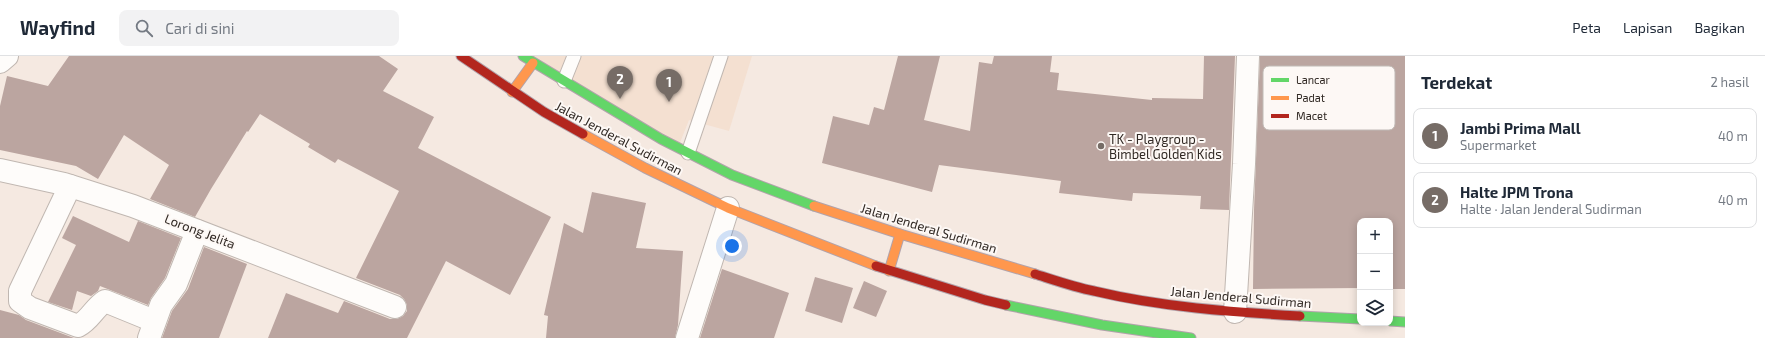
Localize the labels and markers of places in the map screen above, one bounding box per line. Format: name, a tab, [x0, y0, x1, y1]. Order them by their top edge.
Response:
pin: 2	[607, 66, 633, 99]
pin: 1	[656, 69, 682, 102]
place label: TK - Playgroup - Bimbel Golden Kids	[1109, 131, 1222, 162]
marker: TK - Playgroup - Bimbel Golden Kids	[1096, 141, 1106, 151]

